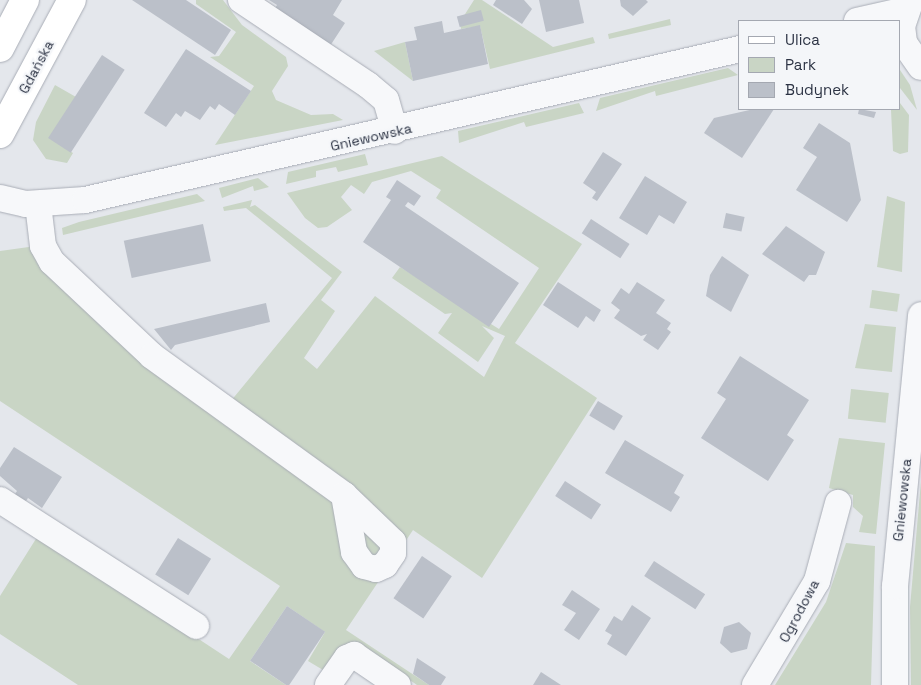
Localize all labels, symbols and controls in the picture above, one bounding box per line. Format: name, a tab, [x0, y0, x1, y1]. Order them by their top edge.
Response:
legend	[738, 20, 901, 110]
text: Ulica	[785, 30, 820, 49]
street label: Gdańska	[15, 38, 57, 96]
text: Park	[785, 55, 816, 74]
text: Budynek	[785, 80, 849, 99]
street label: Gniewowska	[329, 119, 413, 155]
street label: Gniewowska	[889, 458, 915, 542]
street label: Ogrodowa	[775, 577, 823, 645]

